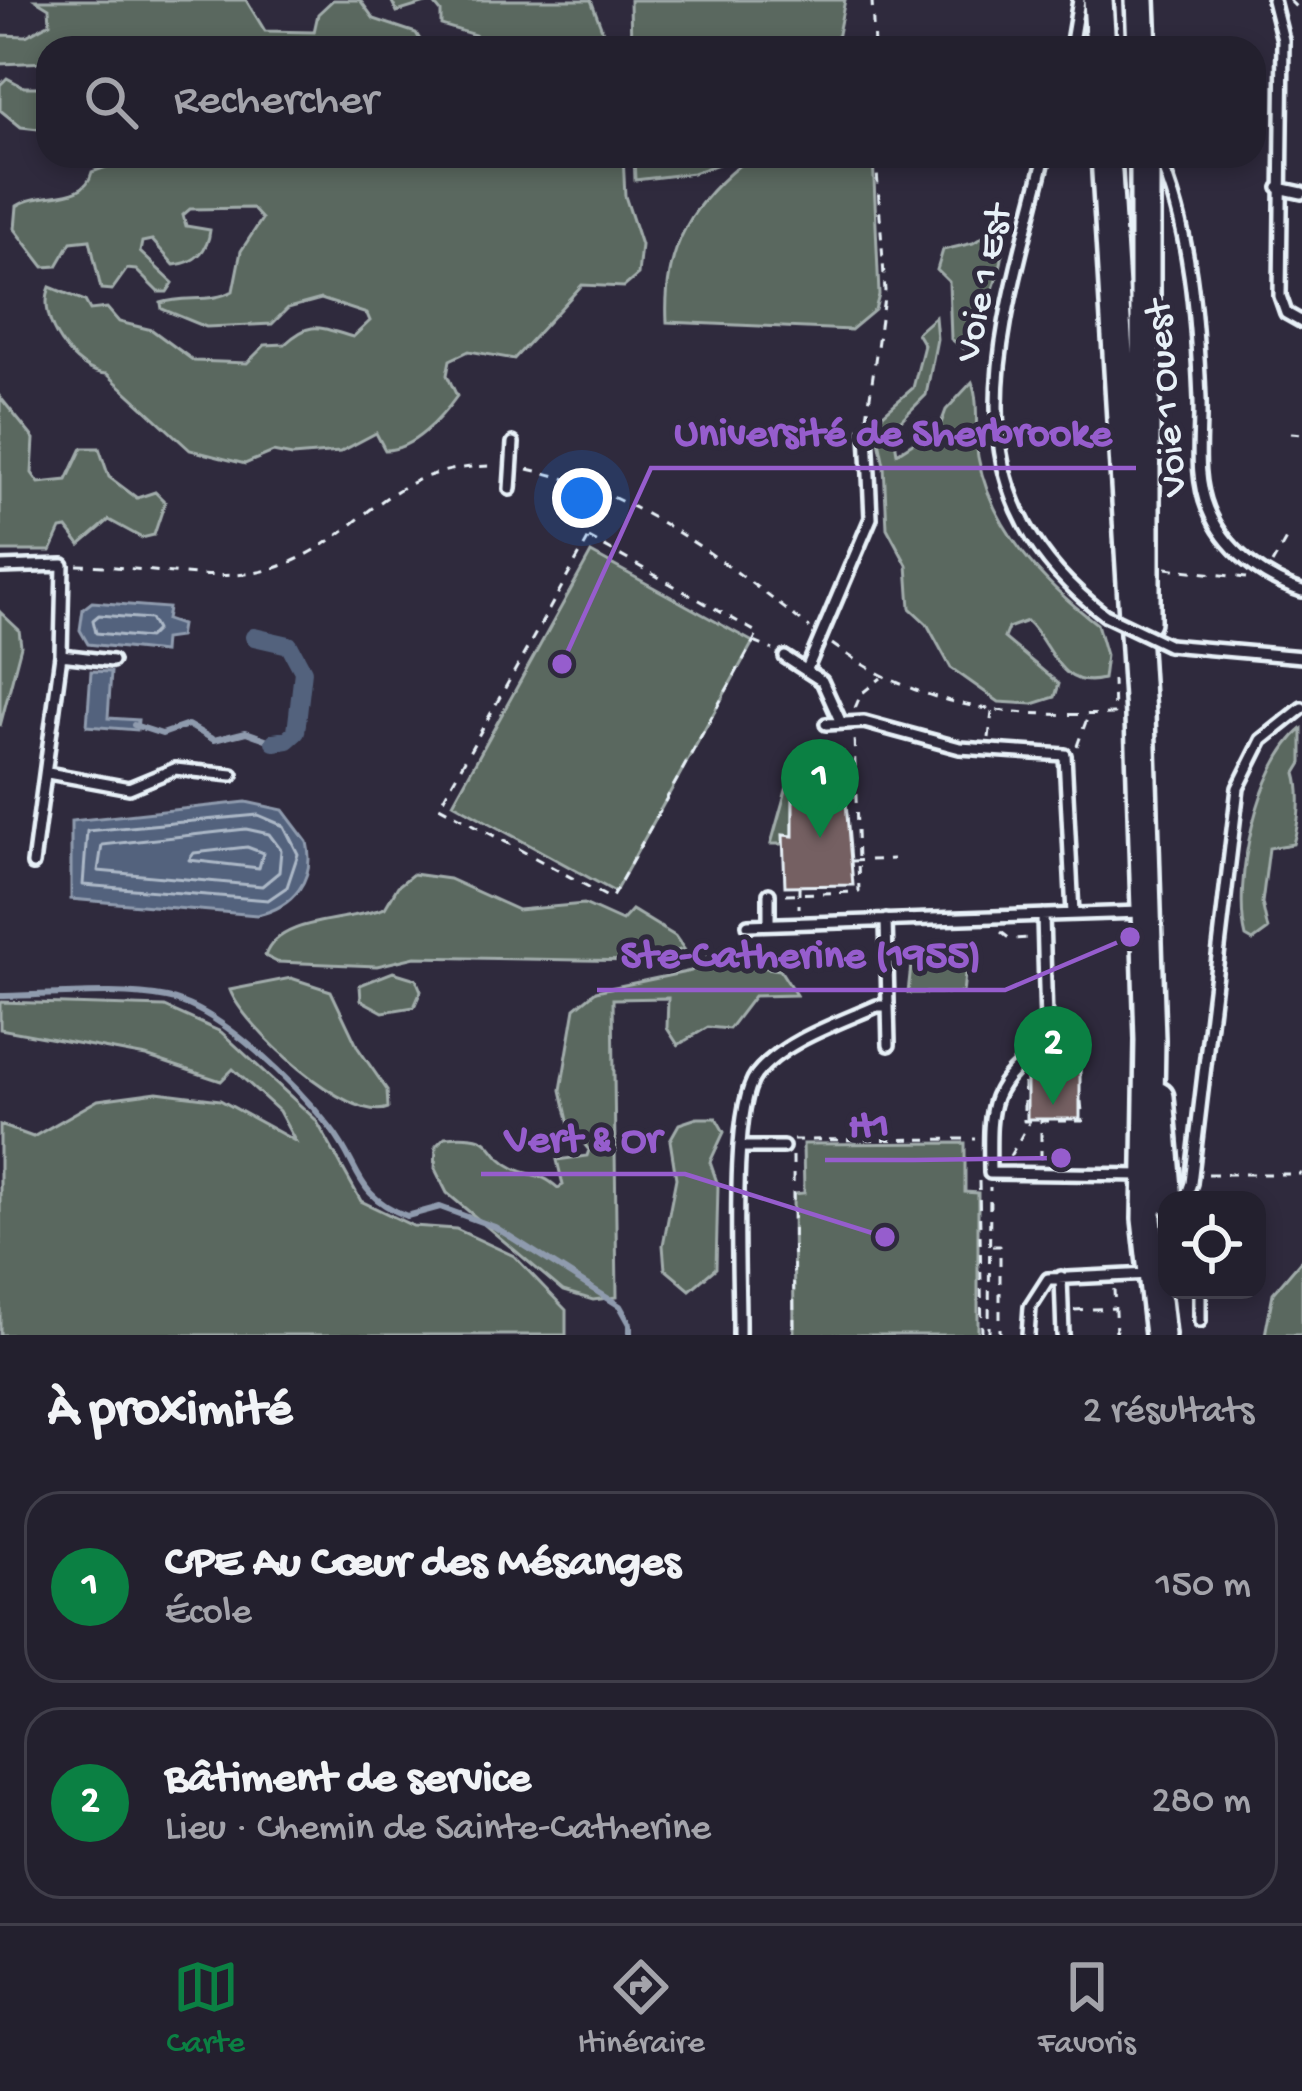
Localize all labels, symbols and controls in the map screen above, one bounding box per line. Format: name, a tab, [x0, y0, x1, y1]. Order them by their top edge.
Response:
search box	[36, 36, 1266, 168]
icon: search	[78, 69, 144, 135]
text: Rechercher	[174, 76, 378, 129]
street label: Voie 1 Est	[947, 198, 1026, 368]
street label: Voie 1 Ouest	[1137, 295, 1201, 499]
callout: Université de Sherbrooke	[651, 390, 1136, 468]
text: Université de Sherbrooke	[674, 412, 1113, 461]
your location	[552, 468, 612, 528]
pin: 1	[781, 739, 859, 838]
callout: Ste-Catherine (1955)	[597, 912, 1005, 990]
text: Ste-Catherine (1955)	[621, 934, 981, 983]
pin: 2	[1014, 1006, 1092, 1105]
callout: H1	[825, 1082, 914, 1160]
callout: Vert & Or	[481, 1096, 685, 1174]
text: H1	[849, 1104, 889, 1153]
text: Vert & Or	[503, 1118, 665, 1167]
map controls	[1158, 1191, 1266, 1299]
button: locate	[1158, 1191, 1266, 1299]
text: À proximité	[48, 1383, 292, 1443]
text: 2 résultats	[1083, 1390, 1254, 1436]
text: CPE Au Cœur des Mésanges	[165, 1538, 681, 1591]
text: 1	[82, 1564, 98, 1610]
text: 150 m	[1156, 1564, 1251, 1610]
text: École	[165, 1591, 252, 1637]
text: Bâtiment de service	[165, 1754, 531, 1807]
text: 2	[80, 1780, 100, 1826]
text: 280 m	[1151, 1780, 1251, 1826]
text: Lieu · Chemin de Sainte-Catherine	[165, 1807, 711, 1853]
tab: Carte	[166, 1954, 245, 2064]
tab: Itinéraire	[578, 1954, 705, 2064]
tab: Favoris	[1038, 1954, 1136, 2064]

